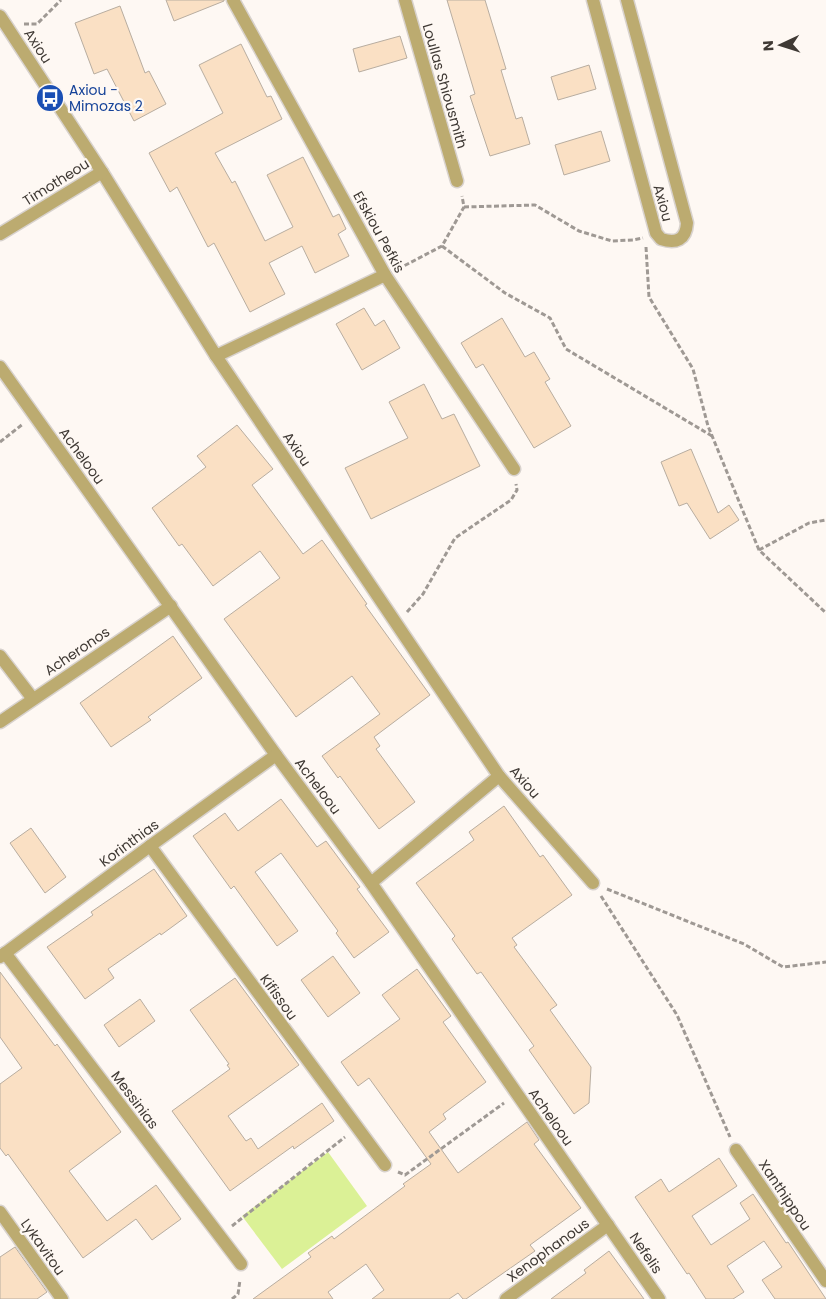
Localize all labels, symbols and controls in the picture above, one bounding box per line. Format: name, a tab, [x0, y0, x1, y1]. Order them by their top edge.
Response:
north arrow	[756, 20, 806, 70]
street label: Loullas Shiousmith	[418, 21, 472, 151]
street label: Axiou	[19, 25, 57, 67]
text: N	[758, 40, 778, 52]
place label: Axiou - Mimozas 2	[69, 80, 143, 116]
bus stop icon: Axiou - Mimozas 2	[35, 83, 65, 113]
street label: Timotheou	[19, 154, 93, 210]
street label: Axiou	[648, 182, 678, 224]
street label: Efskiou Pefkis	[348, 187, 410, 277]
street label: Acheloou	[55, 423, 109, 489]
street label: Axiou	[278, 428, 316, 470]
street label: Acheronos	[40, 622, 114, 680]
street label: Acheloou	[290, 754, 346, 818]
street label: Axiou	[505, 761, 545, 803]
street label: Korinthias	[95, 815, 163, 871]
street label: Kifissou	[256, 970, 302, 1024]
street label: Messinias	[107, 1067, 163, 1133]
street label: Acheloou	[524, 1084, 578, 1150]
street label: Xanthippou	[754, 1156, 816, 1234]
street label: Xenophanous	[503, 1213, 593, 1287]
street label: Lykavitou	[16, 1215, 70, 1279]
street label: Nefelis	[625, 1228, 667, 1278]

